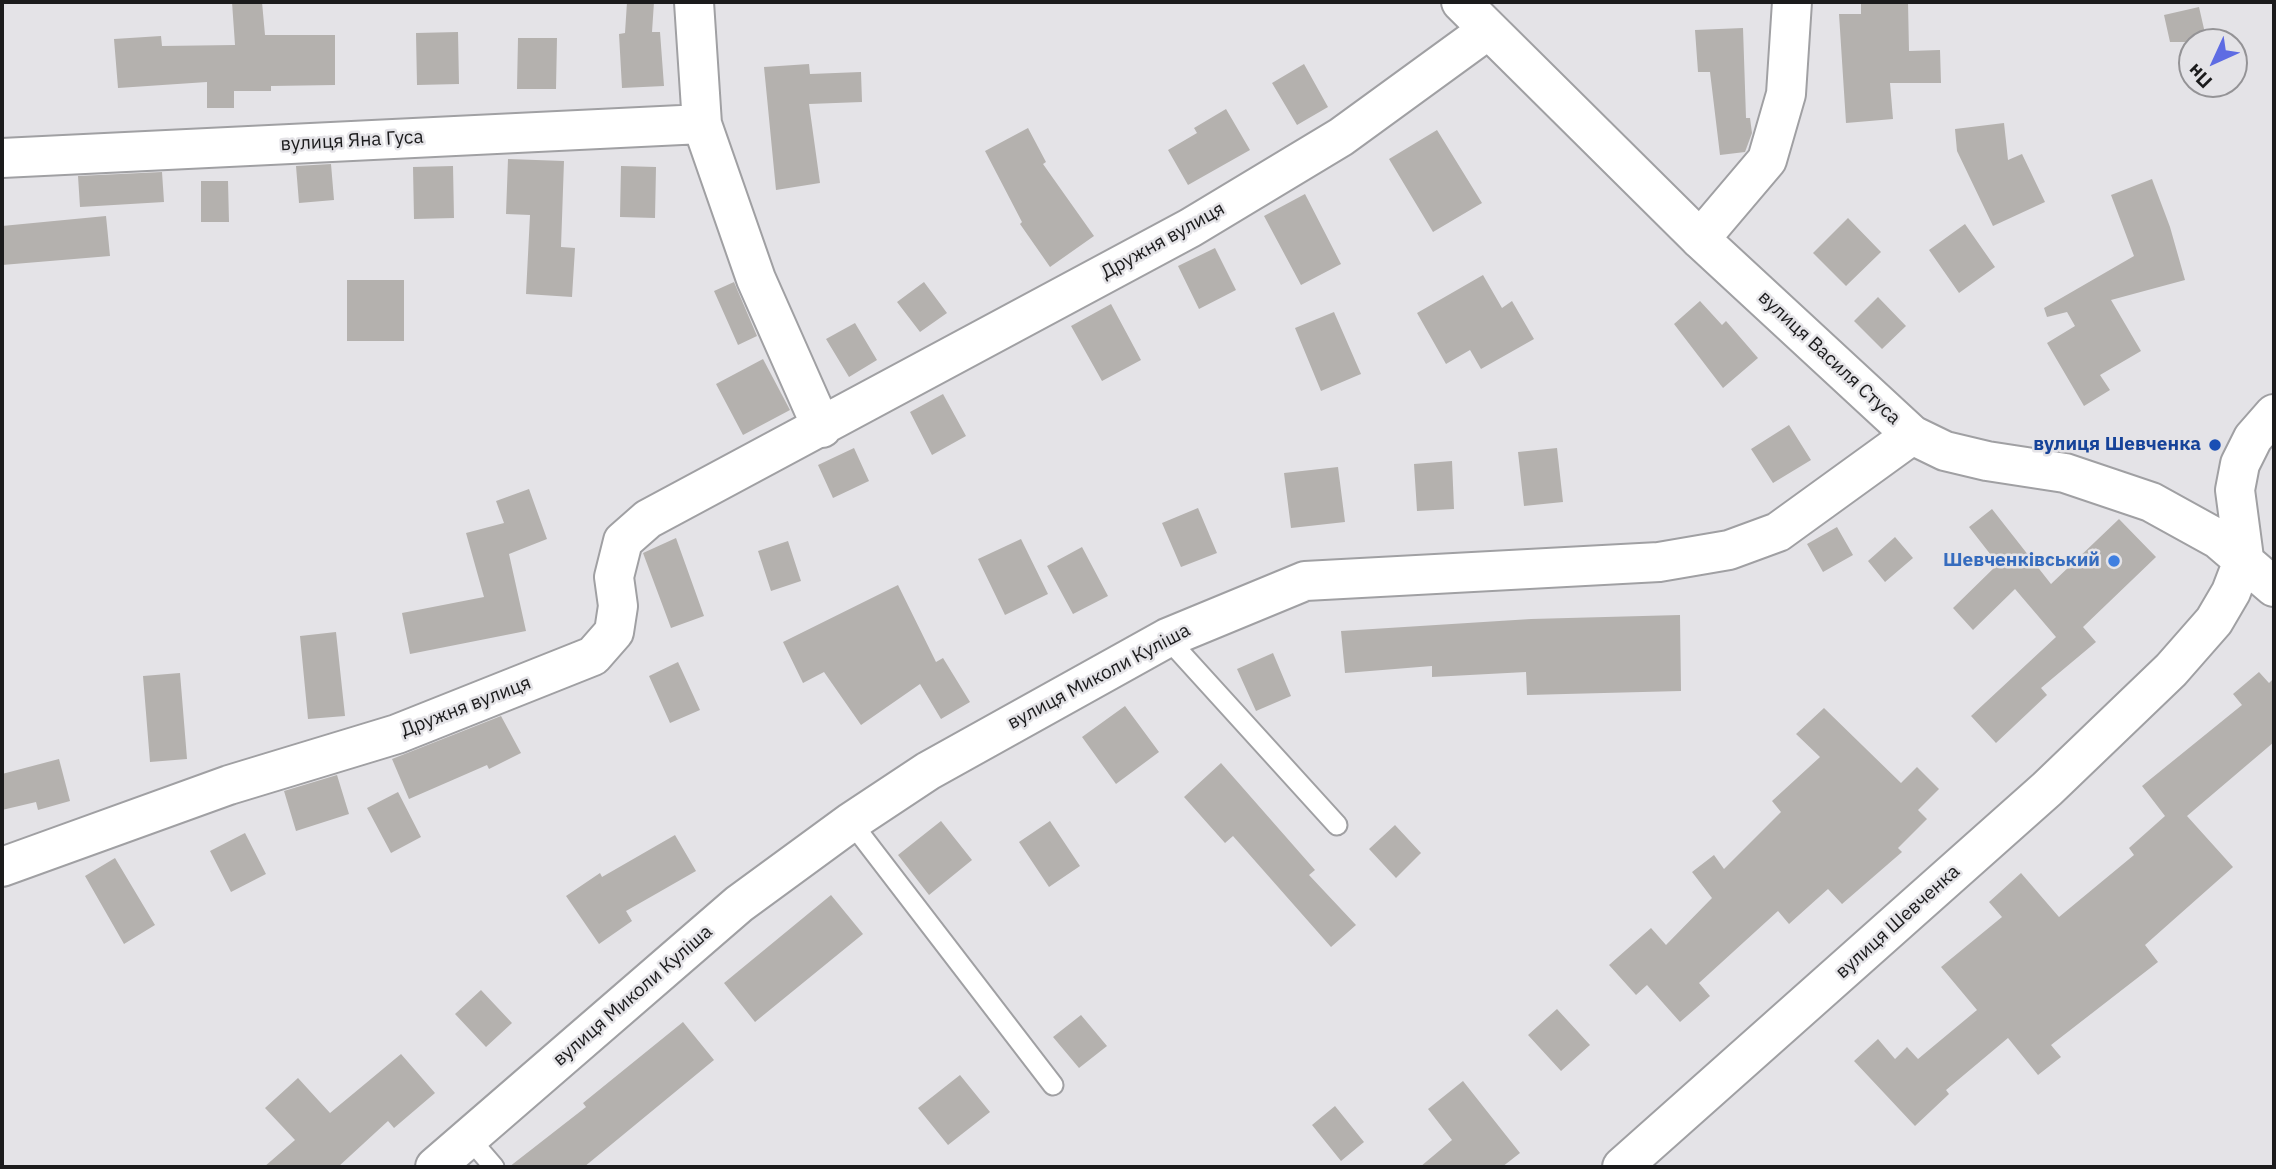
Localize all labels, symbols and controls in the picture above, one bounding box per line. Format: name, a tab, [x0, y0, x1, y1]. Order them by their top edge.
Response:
north arrow	[2178, 28, 2248, 98]
text: Пн	[2182, 59, 2217, 94]
street label: вулиця Яна Гуса	[280, 126, 424, 156]
street label: Дружня вулиця	[1097, 198, 1229, 284]
street label: вулиця Василя Стуса	[1753, 286, 1905, 430]
place label: вулиця Шевченка	[2033, 434, 2201, 456]
marker: вулиця Шевченка	[2207, 437, 2223, 453]
place label: Шевченківський	[1943, 550, 2100, 572]
marker: Шевченківський	[2106, 553, 2122, 569]
street label: вулиця Миколи Куліша	[1004, 619, 1194, 735]
street label: Дружня вулиця	[398, 672, 534, 742]
street label: вулиця Шевченка	[1831, 860, 1965, 984]
street label: вулиця Миколи Куліша	[549, 921, 717, 1071]

